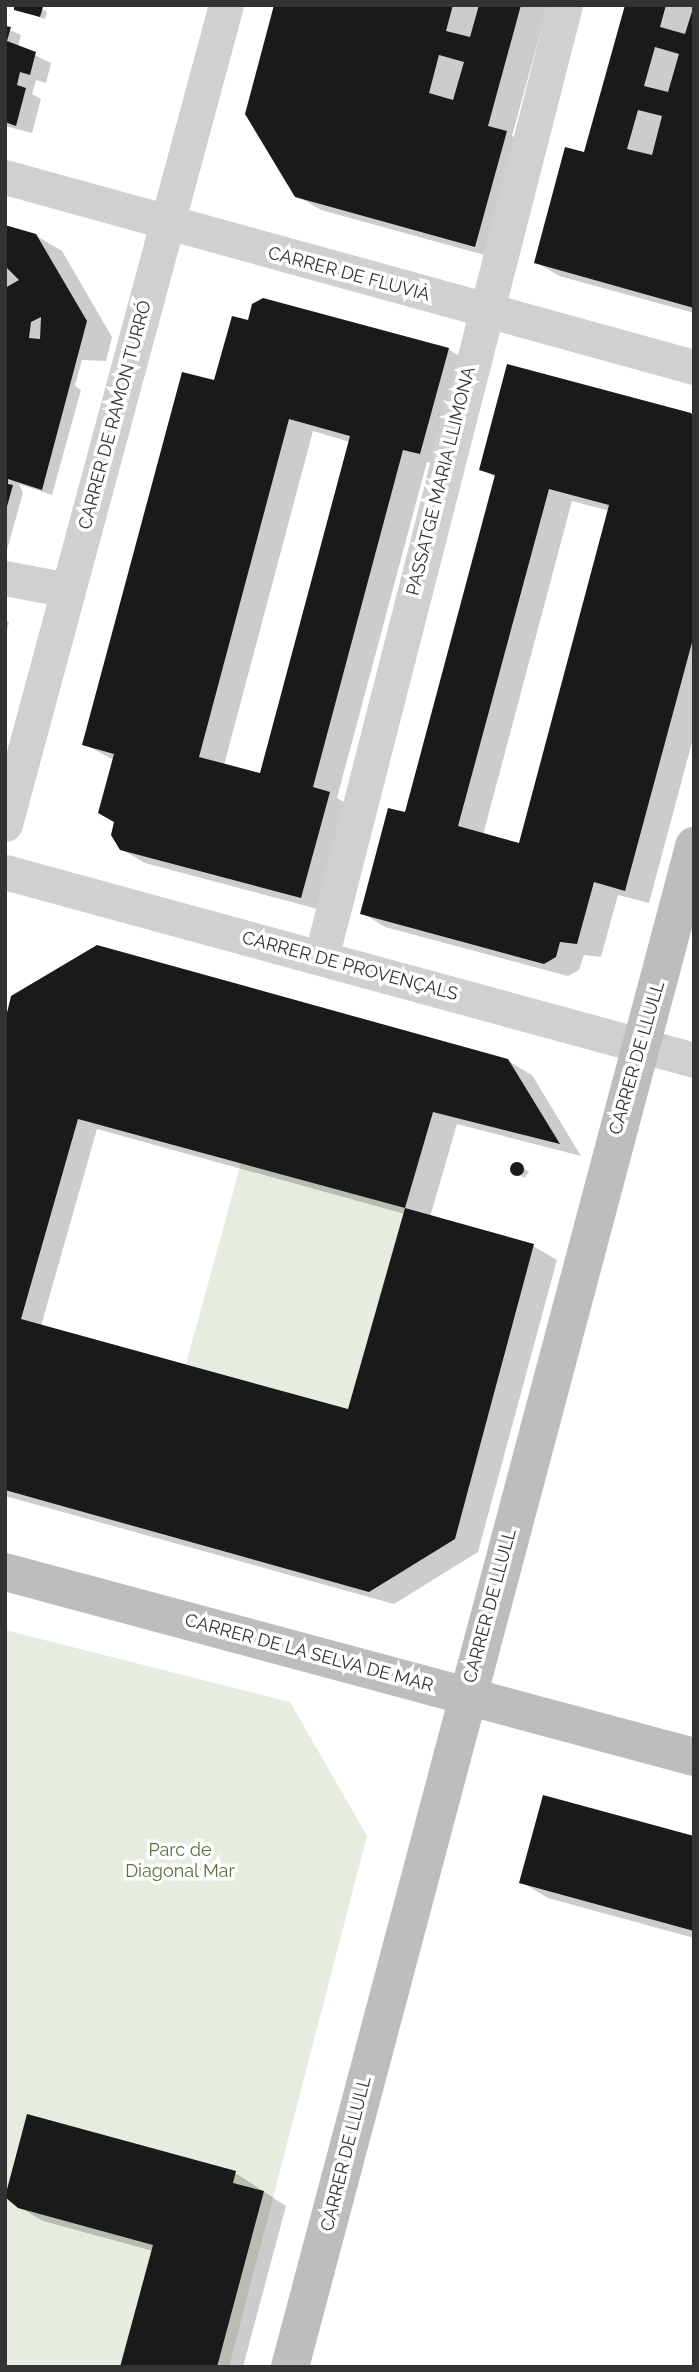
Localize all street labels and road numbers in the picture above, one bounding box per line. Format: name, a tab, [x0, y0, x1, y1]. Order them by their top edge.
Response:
street label: CARRER DE FLUVIÀ	[266, 242, 432, 306]
street label: CARRER DE RAMON TURRÓ	[74, 298, 156, 532]
street label: PASSATGE MARIA LLIMONA	[402, 364, 480, 598]
street label: CARRER DE PROVENÇALS	[240, 927, 460, 1005]
street label: CARRER DE LLULL	[605, 979, 669, 1137]
street label: CARRER DE LLULL	[459, 1527, 521, 1685]
street label: CARRER DE LA SELVA DE MAR	[182, 1609, 436, 1697]
street label: CARRER DE LLULL	[316, 2074, 376, 2234]

